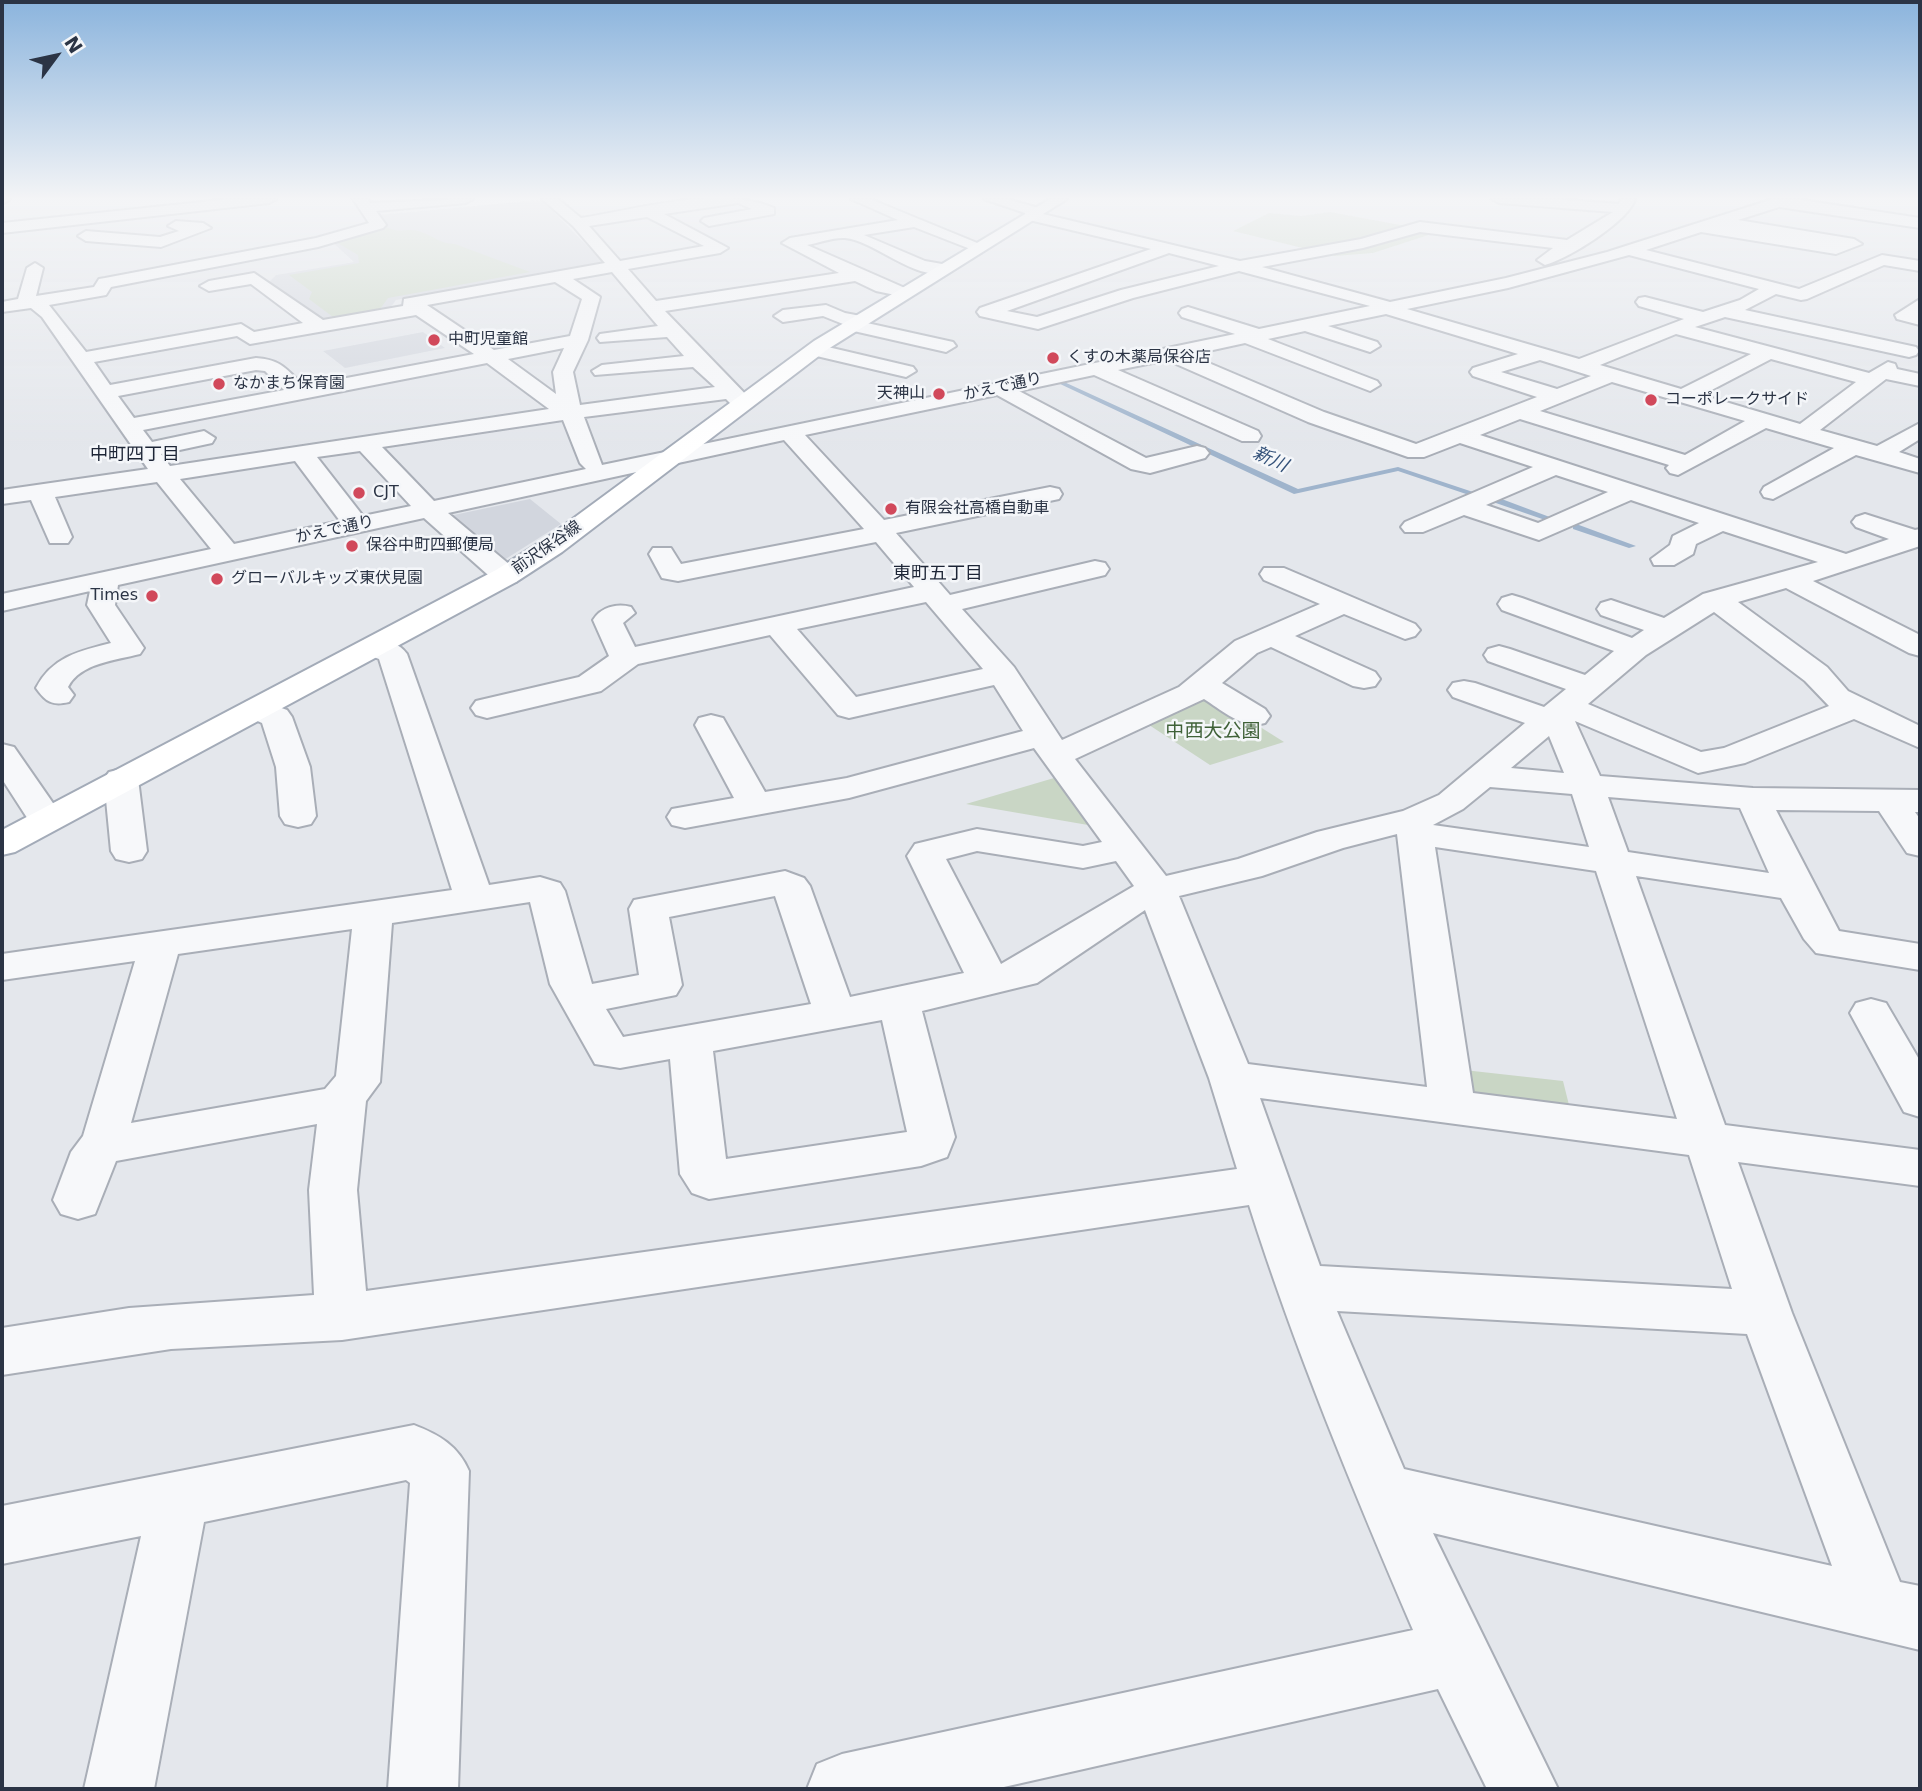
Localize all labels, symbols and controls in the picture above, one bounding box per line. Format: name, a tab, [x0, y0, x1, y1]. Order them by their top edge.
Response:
north arrow	[21, 21, 91, 91]
text: N	[60, 32, 87, 57]
place label: 中町児童館	[448, 330, 528, 350]
marker: 中町児童館	[426, 332, 442, 348]
place label: くすの木薬局保谷店	[1067, 348, 1211, 368]
marker: くすの木薬局保谷店	[1045, 350, 1061, 366]
street label: かえで通り	[962, 369, 1044, 405]
place label: なかまち保育園	[233, 374, 345, 394]
marker: なかまち保育園	[211, 376, 227, 392]
place label: 天神山	[877, 384, 925, 404]
marker: 天神山	[931, 386, 947, 402]
place label: コーポレークサイド	[1665, 390, 1809, 410]
marker: コーポレークサイド	[1643, 392, 1659, 408]
water label: 新川	[1249, 443, 1291, 477]
district label: 中町四丁目	[90, 444, 180, 466]
place label: CJT	[373, 483, 399, 503]
marker: CJT	[351, 485, 367, 501]
place label: 有限会社高橋自動車	[905, 499, 1049, 519]
marker: 有限会社高橋自動車	[883, 501, 899, 517]
street label: かえで通り	[294, 512, 376, 548]
street label: 前沢保谷線	[509, 517, 585, 579]
place label: 保谷中町四郵便局	[366, 536, 494, 556]
marker: 保谷中町四郵便局	[344, 538, 360, 554]
district label: 東町五丁目	[893, 563, 983, 585]
place label: グローバルキッズ東伏見園	[231, 569, 423, 589]
marker: グローバルキッズ東伏見園	[209, 571, 225, 587]
place label: Times	[91, 586, 138, 606]
marker: Times	[144, 588, 160, 604]
park label: 中西大公園	[1166, 721, 1260, 743]

